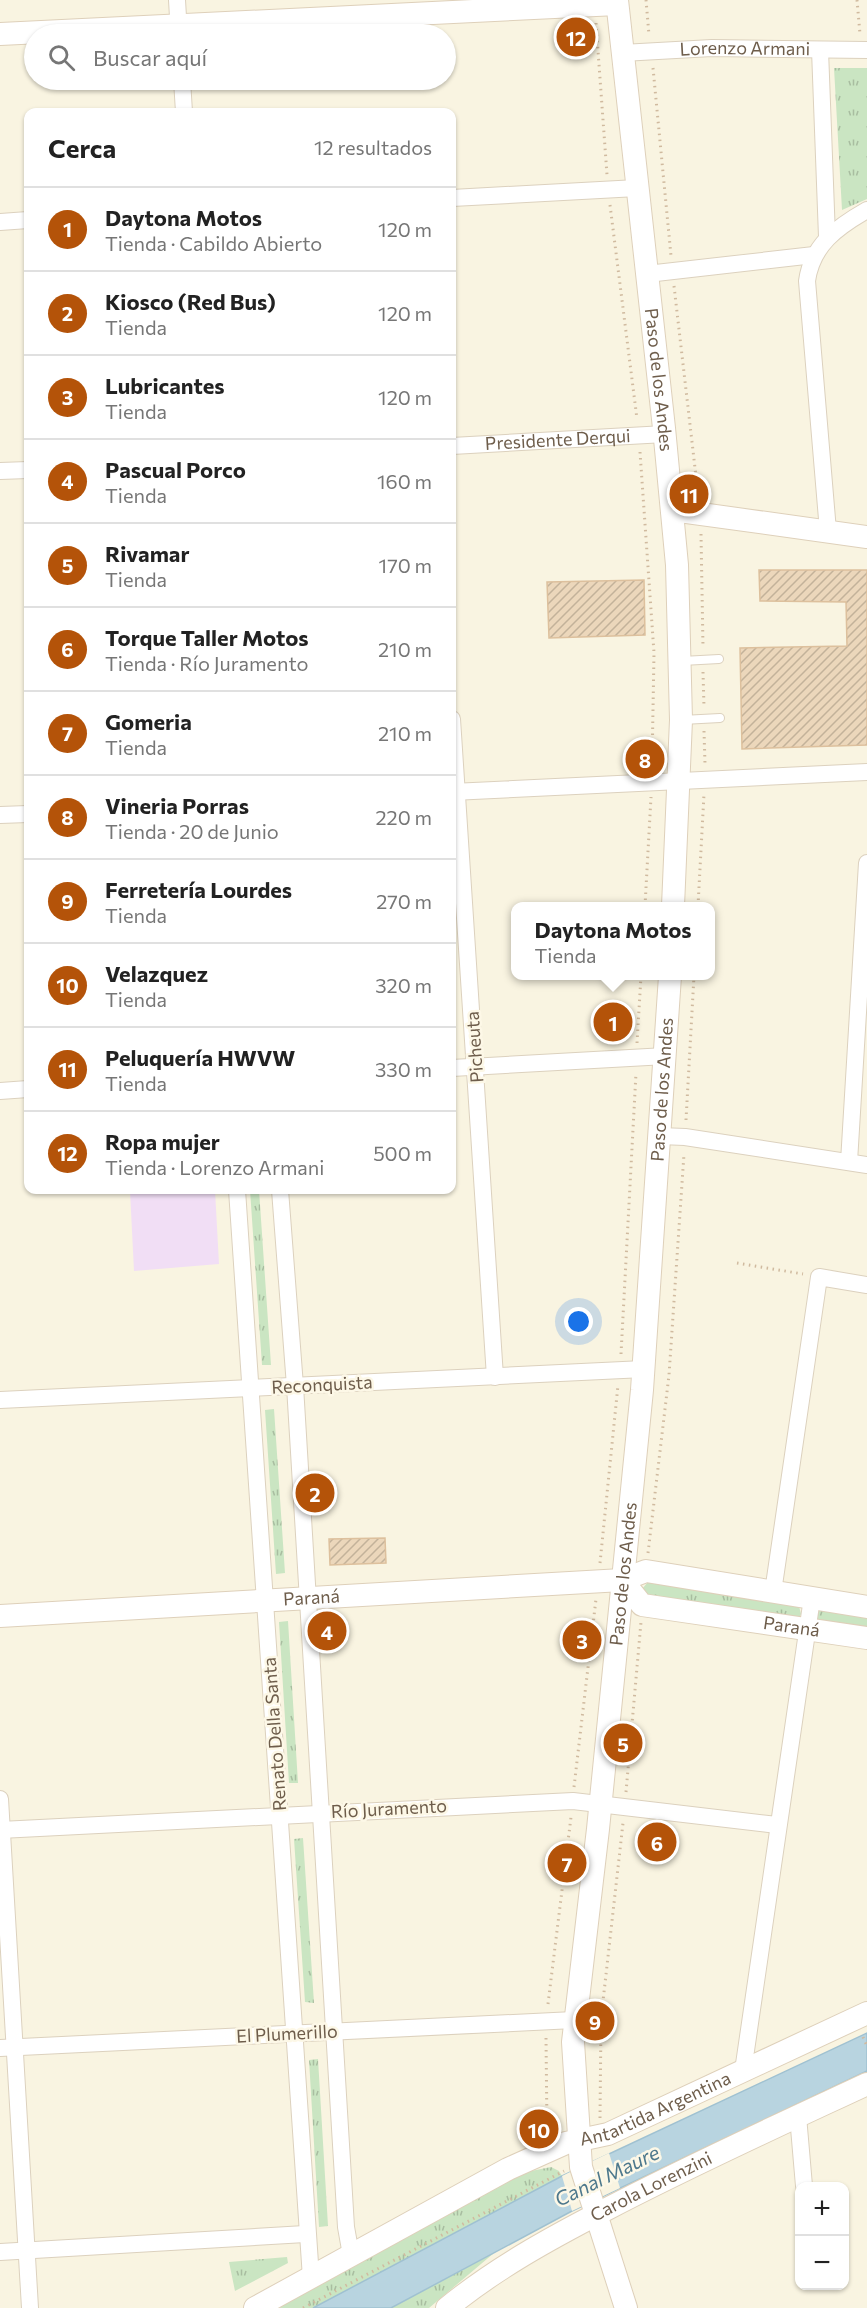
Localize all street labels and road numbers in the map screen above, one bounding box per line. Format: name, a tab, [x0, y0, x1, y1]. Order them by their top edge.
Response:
street label: Lorenzo Armani	[679, 36, 810, 60]
street label: Paso de los Andes	[641, 307, 678, 452]
street label: Presidente Derqui	[484, 424, 631, 454]
street label: Picheuta	[461, 1011, 487, 1083]
street label: Paso de los Andes	[645, 1017, 677, 1162]
street label: Reconquista	[271, 1370, 373, 1398]
street label: Paso de los Andes	[604, 1501, 641, 1647]
street label: Paraná	[282, 1584, 340, 1610]
street label: Paraná	[762, 1611, 821, 1641]
street label: Renato Della Santa	[258, 1656, 290, 1812]
street label: Río Juramento	[330, 1794, 448, 1822]
street label: El Plumerillo	[236, 2019, 338, 2047]
street label: Antartida Argentina	[577, 2066, 734, 2150]
street label: Carola Lorenzini	[586, 2146, 715, 2226]

